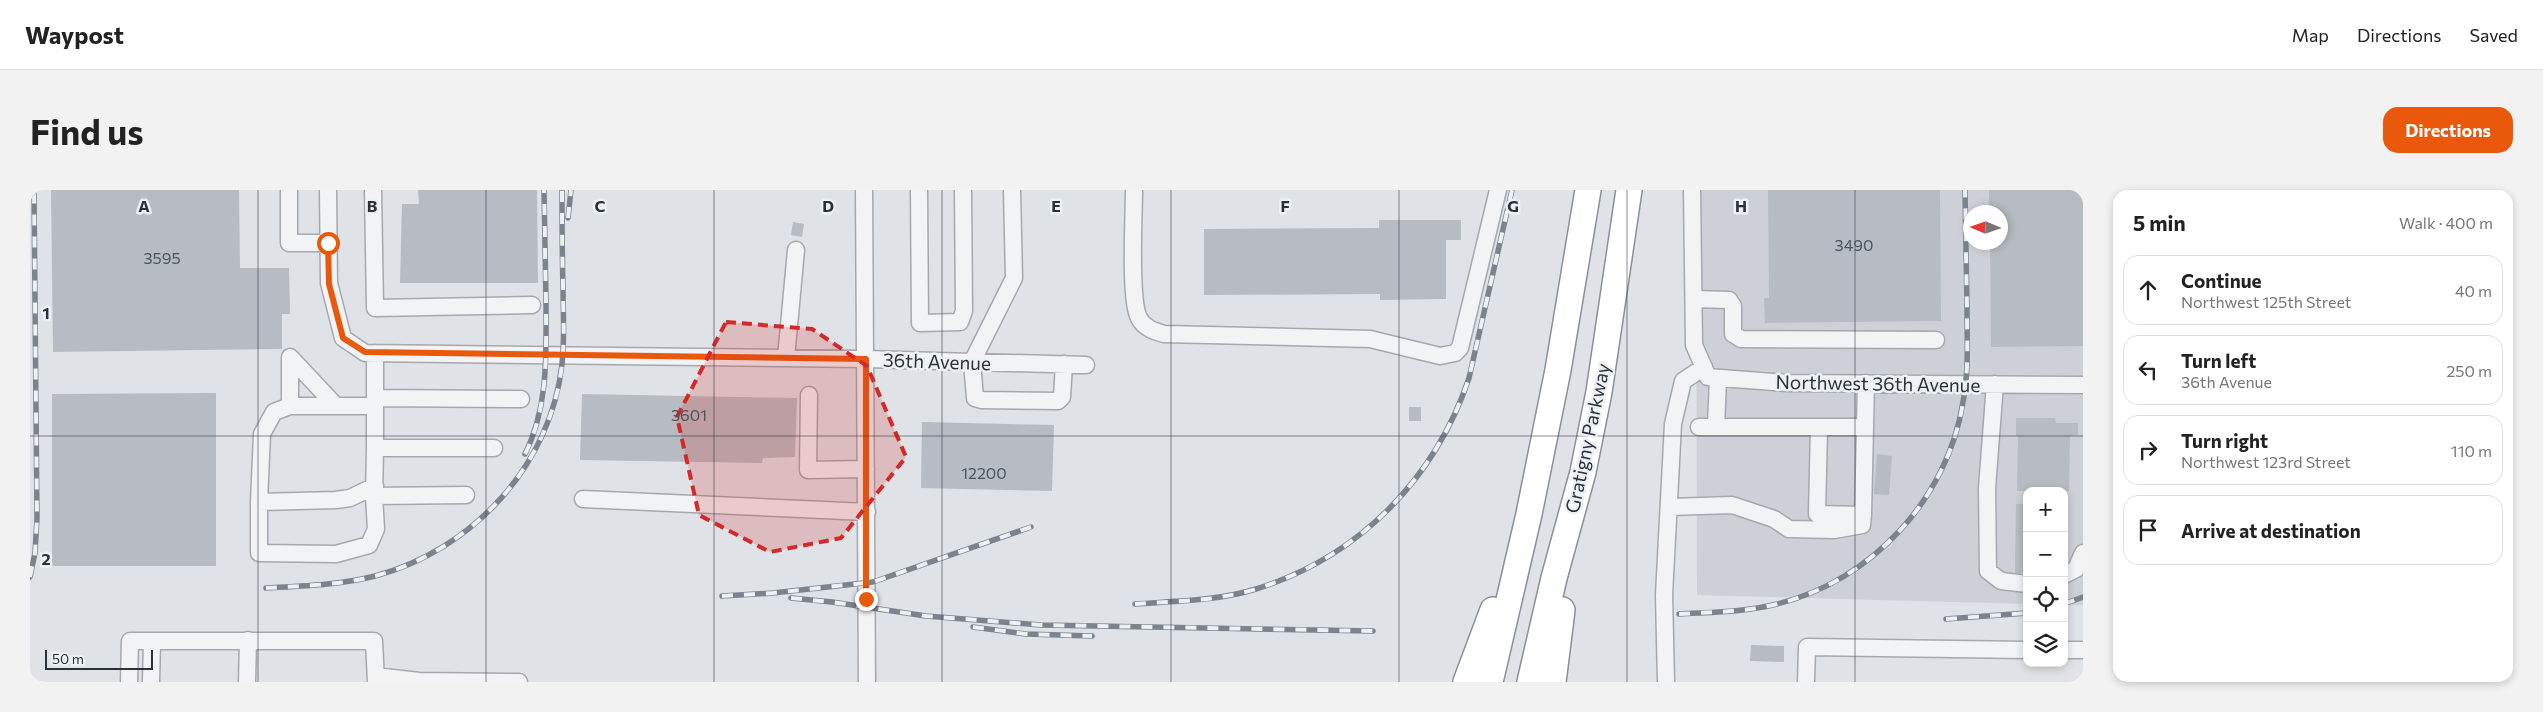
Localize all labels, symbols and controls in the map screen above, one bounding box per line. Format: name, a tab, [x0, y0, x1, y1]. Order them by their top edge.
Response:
text: Waypost	[25, 20, 124, 49]
text: Map	[2292, 24, 2329, 46]
text: Directions	[2357, 24, 2441, 46]
text: Saved	[2469, 24, 2518, 46]
button: Directions	[2383, 107, 2513, 153]
text: Find us	[30, 109, 144, 152]
text: A	[138, 196, 150, 215]
text: B	[367, 196, 378, 215]
text: C	[595, 196, 606, 215]
text: D	[822, 196, 834, 215]
text: E	[1051, 196, 1061, 215]
text: F	[1280, 196, 1290, 215]
text: G	[1507, 196, 1519, 215]
text: H	[1735, 196, 1747, 215]
north arrow	[1963, 205, 2008, 250]
text: 5 min	[2133, 210, 2186, 235]
text: Walk · 400 m	[2399, 213, 2493, 232]
route start	[317, 232, 340, 255]
house number: 3490	[1835, 235, 1873, 254]
house number: 3595	[143, 248, 181, 267]
text: Continue	[2181, 269, 2261, 292]
icon: ahead	[2134, 276, 2162, 304]
text: 40 m	[2455, 281, 2492, 300]
text: Northwest 125th Street	[2181, 292, 2351, 311]
text: 1	[42, 303, 50, 322]
street label: 36th Avenue	[883, 348, 991, 374]
text: Turn left	[2181, 349, 2256, 372]
icon: left	[2134, 356, 2162, 384]
street label: Gratigny Parkway	[1560, 361, 1614, 515]
text: 250 m	[2446, 361, 2492, 380]
street label: Northwest 36th Avenue	[1775, 370, 1981, 396]
text: 36th Avenue	[2181, 372, 2272, 391]
house number: 3601	[671, 405, 707, 424]
text: Turn right	[2181, 429, 2268, 452]
icon: right	[2134, 436, 2162, 464]
text: 110 m	[2451, 441, 2492, 460]
text: Northwest 123rd Street	[2181, 452, 2351, 471]
house number: 12200	[961, 463, 1007, 482]
map controls	[2023, 487, 2068, 667]
button: +	[2023, 487, 2068, 532]
icon: arrive	[2134, 516, 2162, 544]
text: Arrive at destination	[2181, 519, 2361, 542]
button: −	[2023, 532, 2068, 577]
text: 2	[41, 549, 51, 568]
button: locate	[2023, 577, 2068, 622]
route end	[855, 588, 878, 611]
button: layers	[2023, 622, 2068, 667]
scale bar	[45, 647, 152, 670]
text: 50 m	[52, 650, 84, 667]

